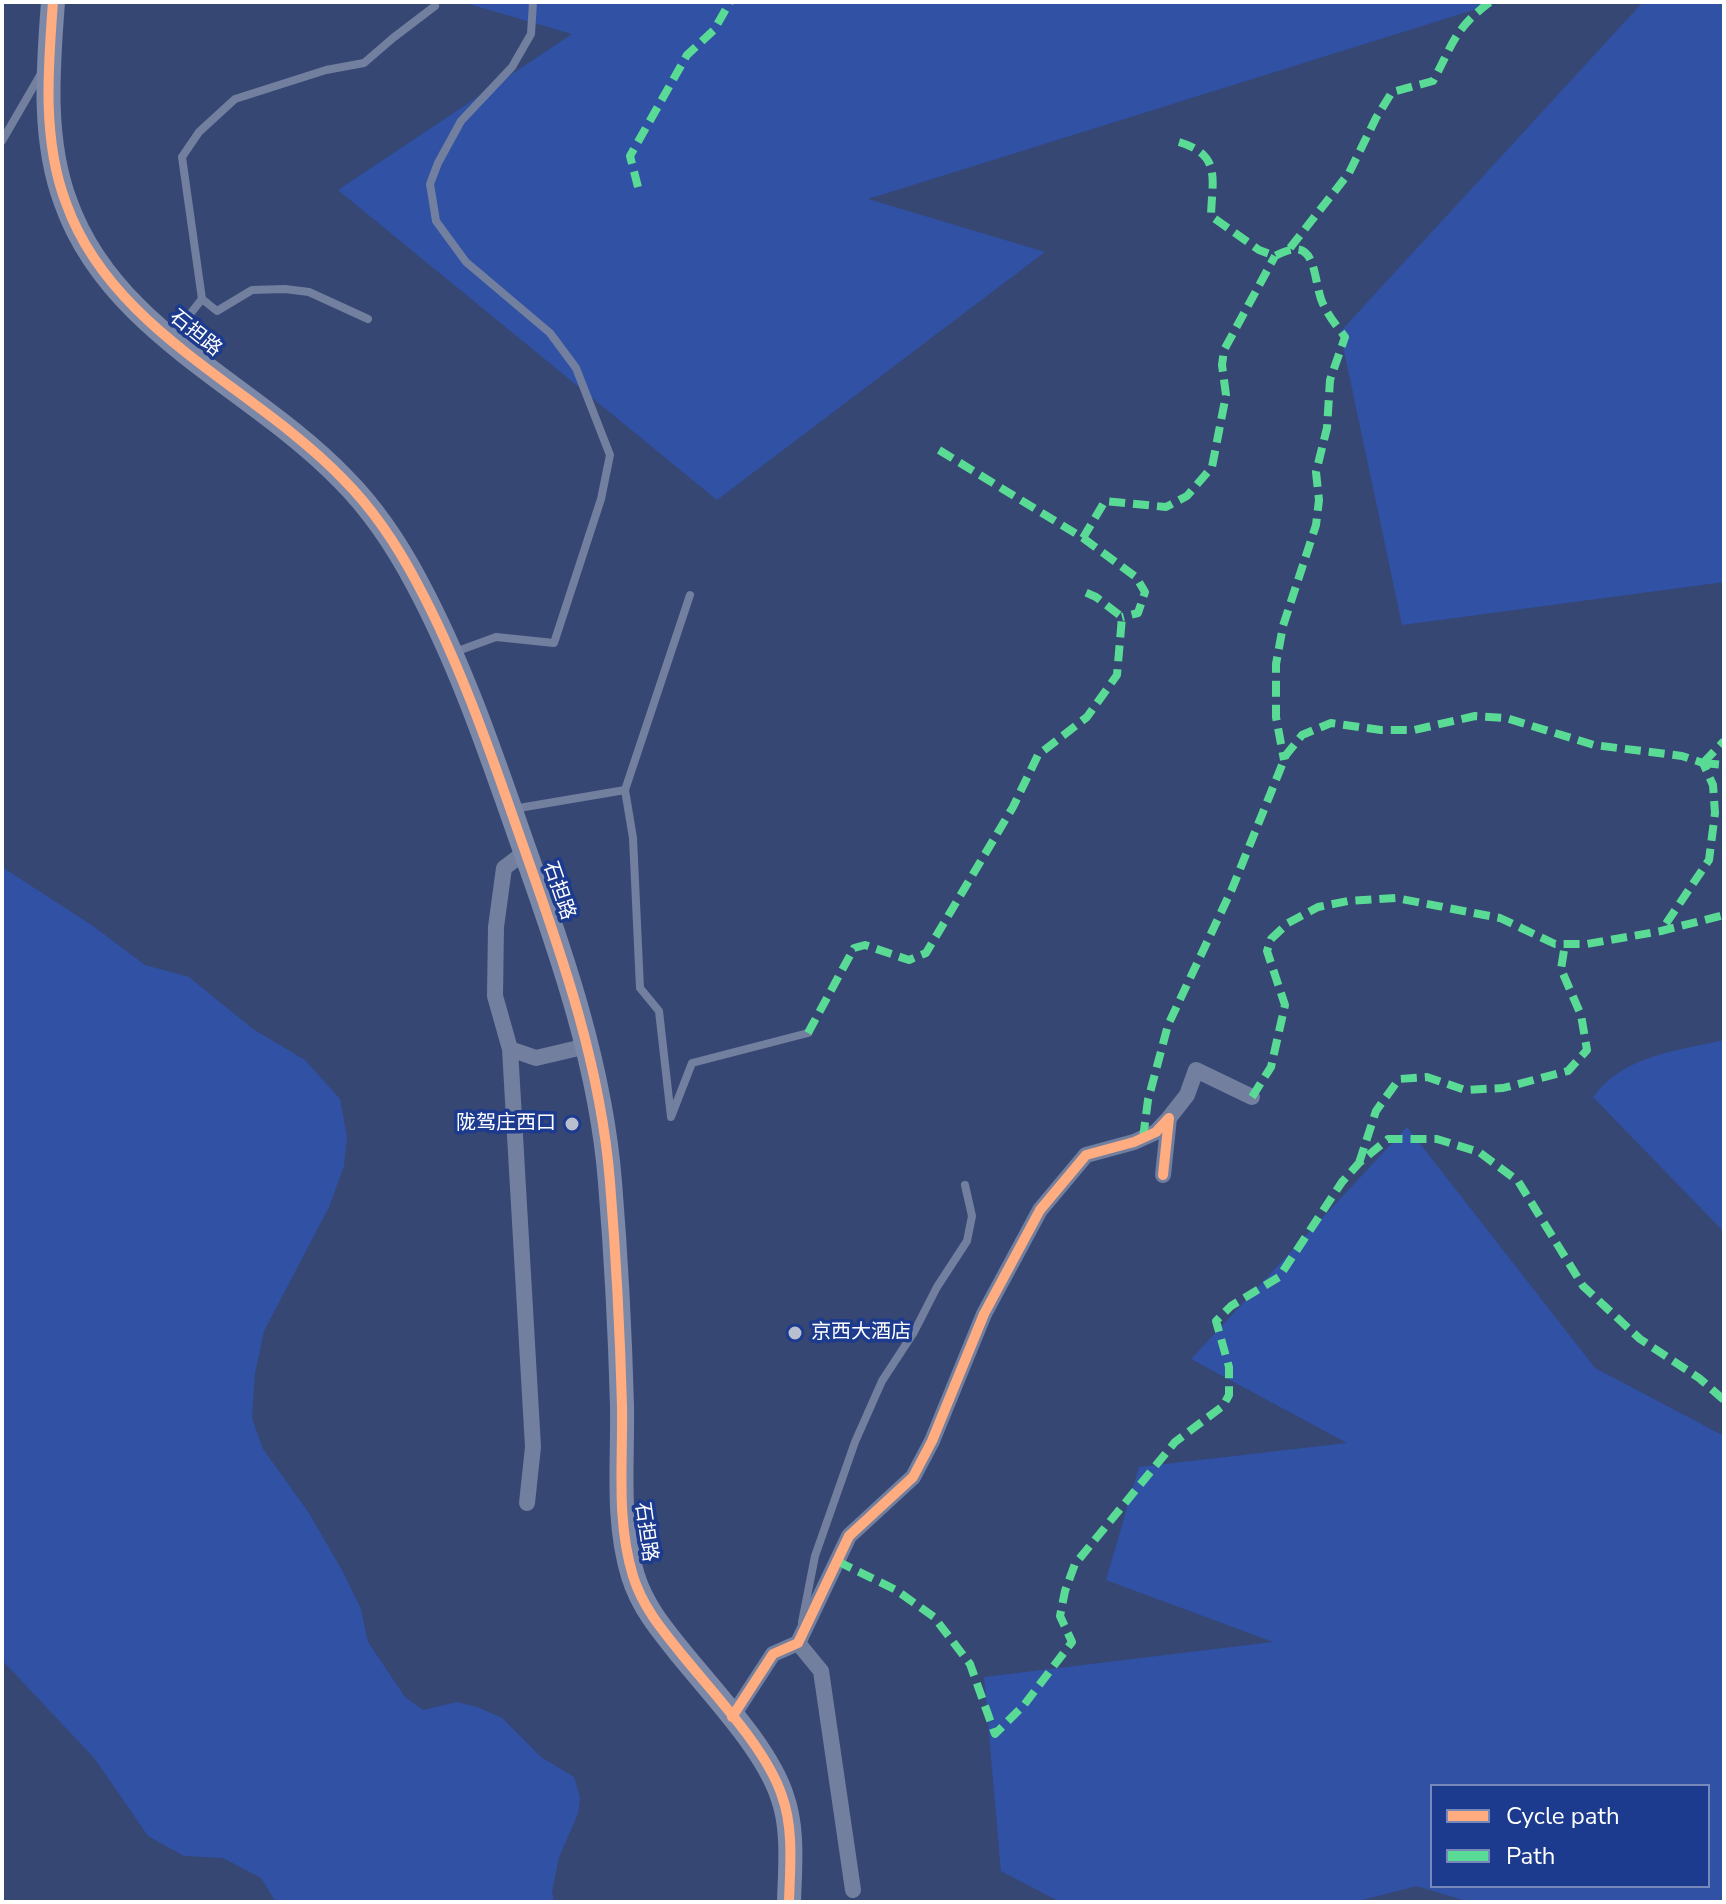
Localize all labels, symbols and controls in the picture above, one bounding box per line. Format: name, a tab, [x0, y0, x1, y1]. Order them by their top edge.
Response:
street label: 石担路	[164, 306, 226, 362]
street label: 石担路	[537, 859, 579, 923]
place label: 陇驾庄西口	[456, 1112, 556, 1136]
marker: 陇驾庄西口	[563, 1115, 581, 1133]
place label: 京西大酒店	[811, 1321, 911, 1345]
marker: 京西大酒店	[786, 1324, 804, 1342]
street label: 石担路	[629, 1501, 661, 1563]
legend	[1430, 1784, 1710, 1888]
text: Cycle path	[1506, 1800, 1620, 1832]
text: Path	[1506, 1840, 1555, 1872]

